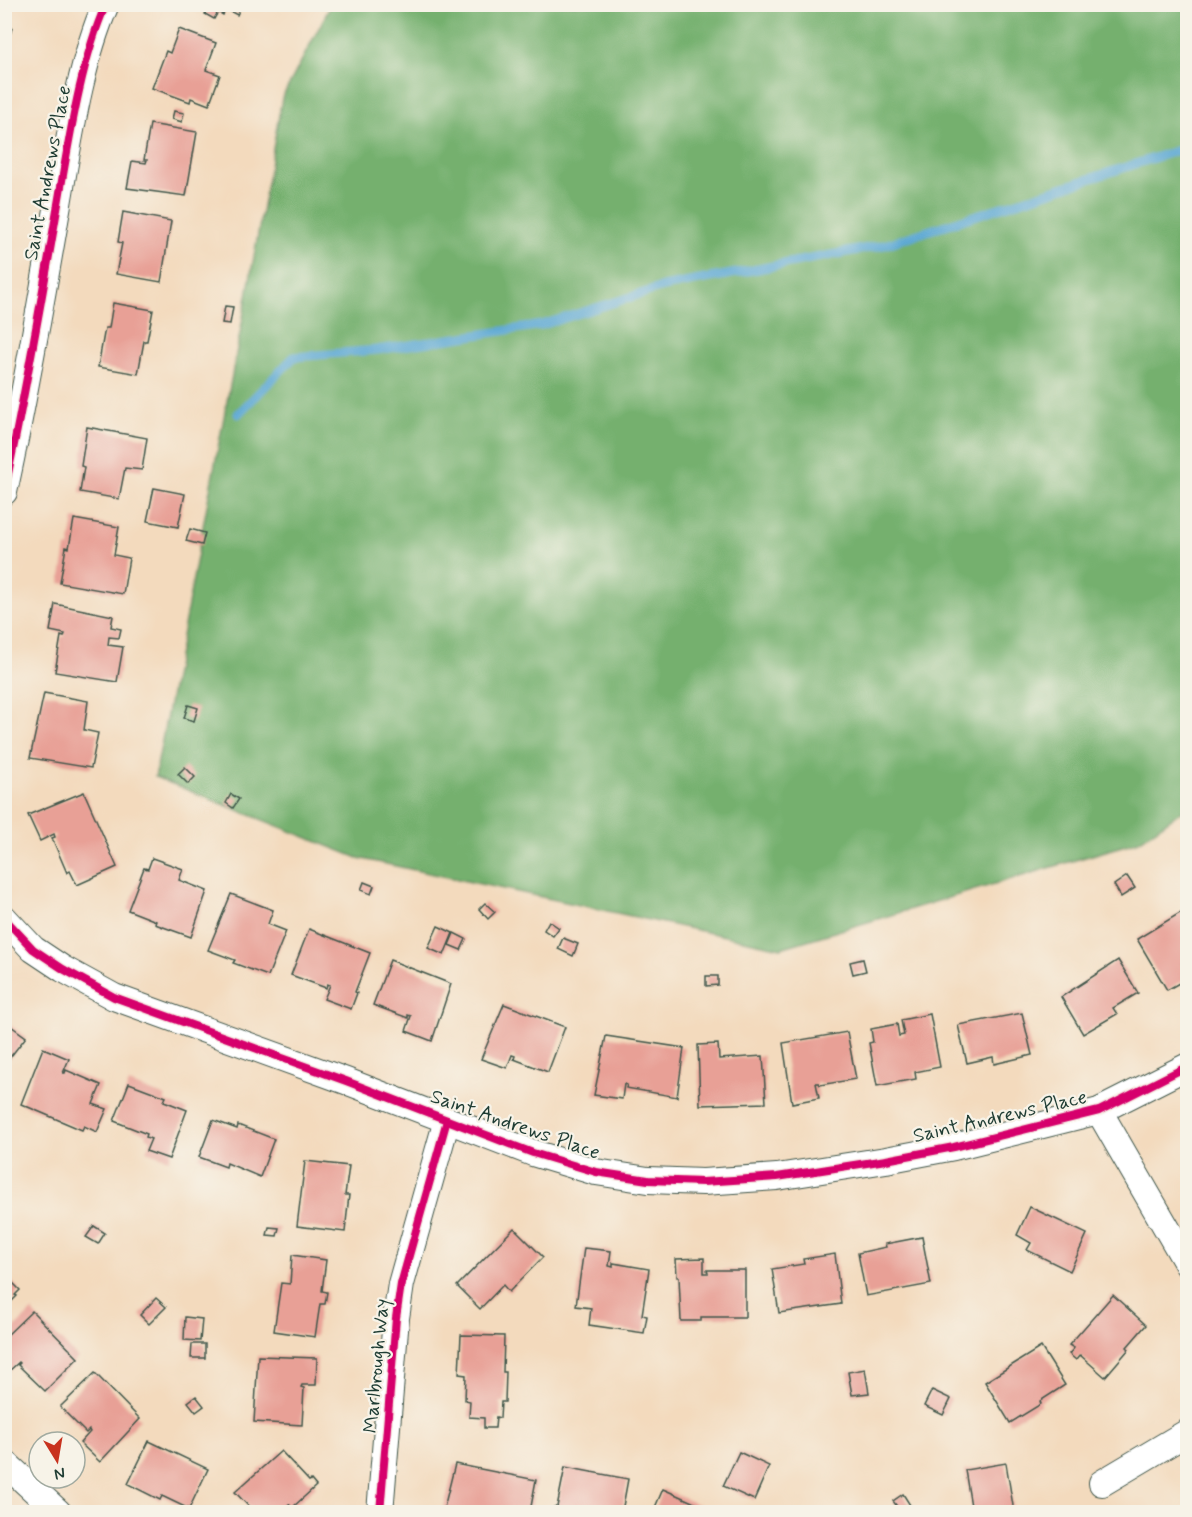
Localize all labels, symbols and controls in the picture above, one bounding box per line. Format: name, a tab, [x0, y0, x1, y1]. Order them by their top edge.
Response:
street label: Saint Andrews Place	[18, 83, 78, 263]
street label: Saint Andrews Place	[427, 1083, 603, 1167]
street label: Saint Andrews Place	[910, 1084, 1090, 1150]
street label: Marlbrough Way	[358, 1298, 396, 1434]
north arrow	[27, 1430, 87, 1490]
text: N	[52, 1462, 67, 1485]

